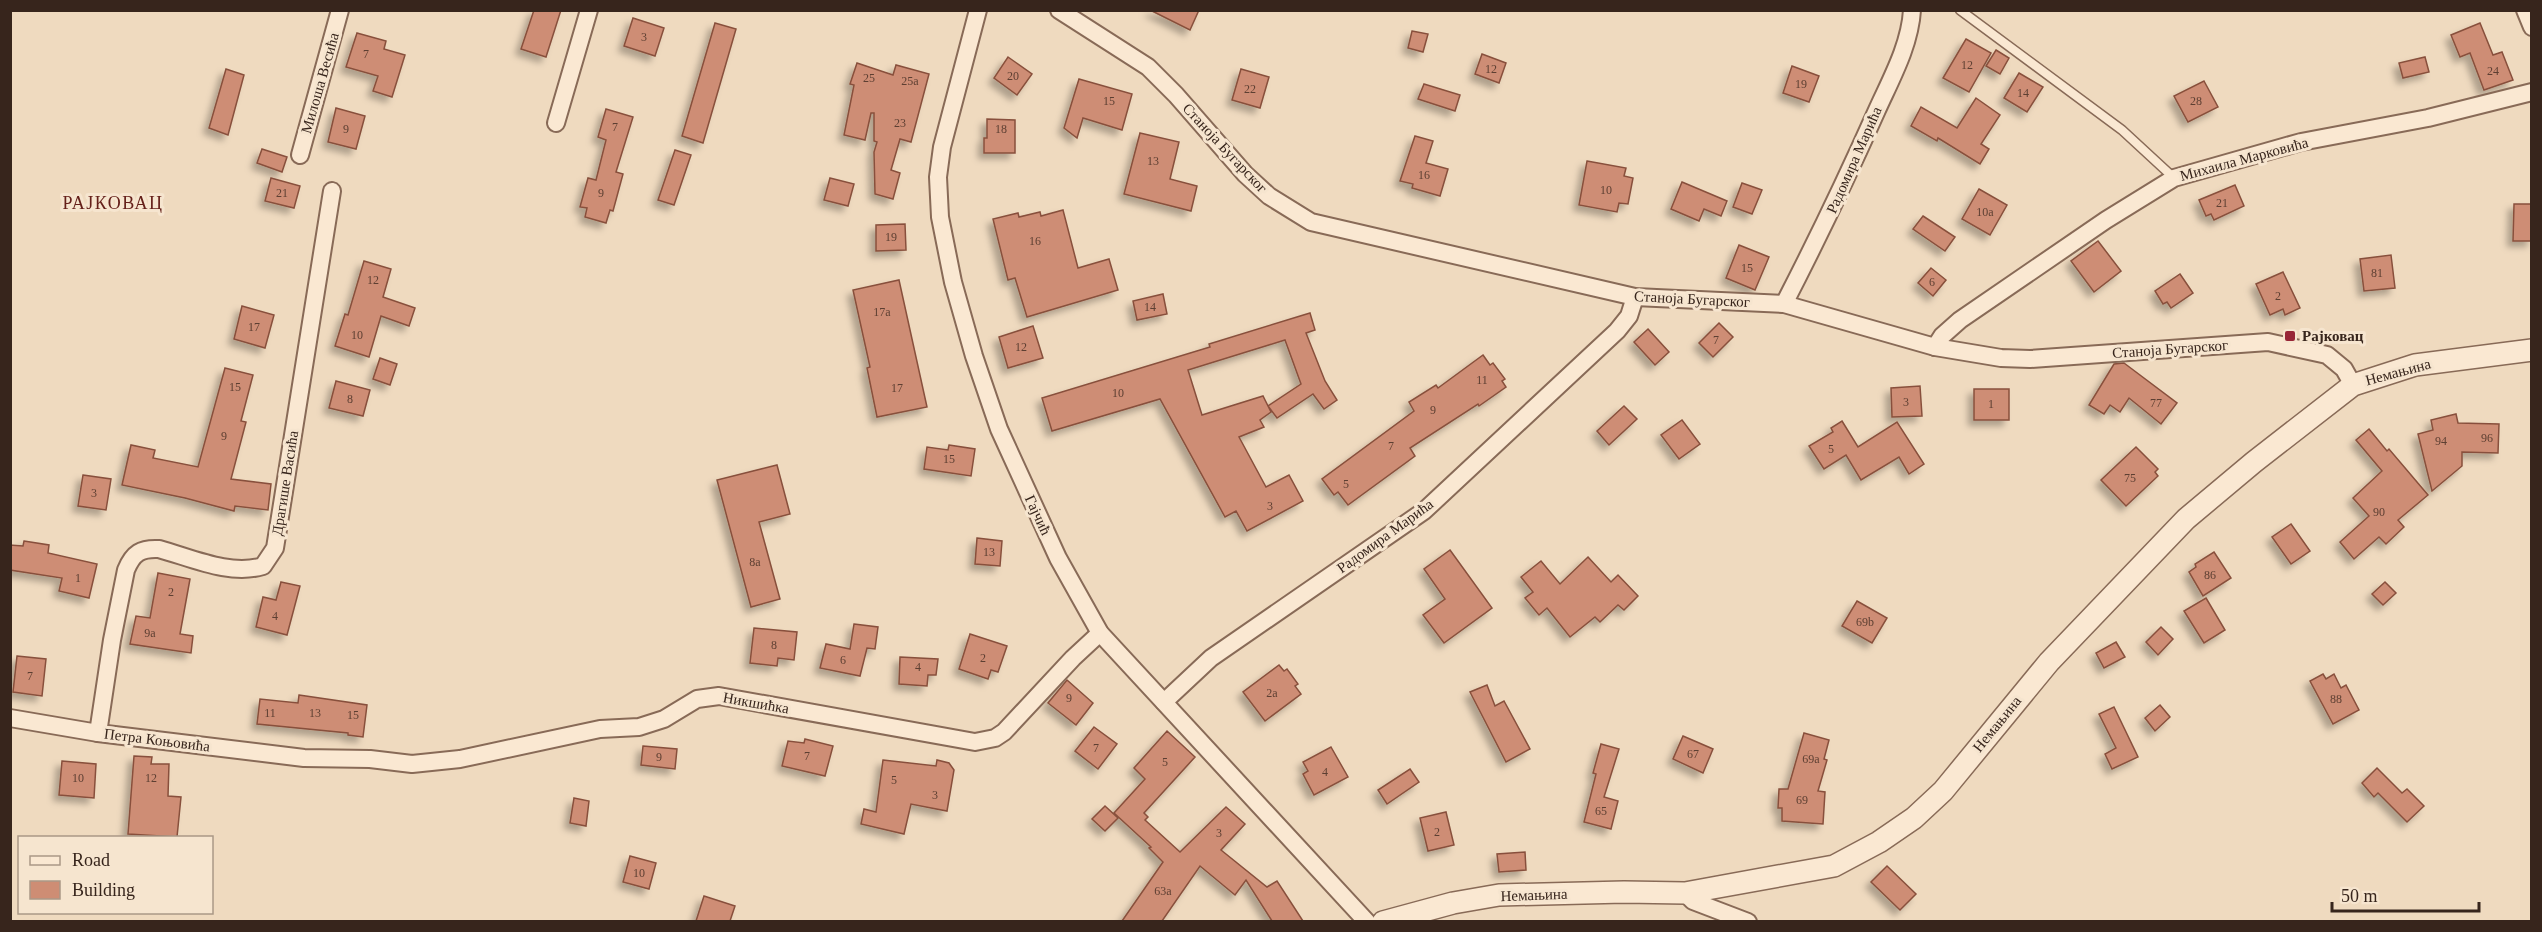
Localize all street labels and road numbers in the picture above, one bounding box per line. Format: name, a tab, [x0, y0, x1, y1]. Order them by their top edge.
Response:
street label: Милоша Весића	[298, 30, 342, 135]
street label: Станоја Бугарског	[1180, 100, 1270, 196]
street label: Радомира Марића	[1823, 104, 1885, 216]
street label: Михаила Марковића	[2178, 134, 2310, 184]
street label: Станоја Бугарског	[1634, 288, 1750, 310]
street label: Станоја Бугарског	[2111, 337, 2229, 361]
street label: Немањина	[2364, 356, 2433, 388]
street label: Драгише Васића	[269, 429, 301, 537]
street label: Гајчић	[1022, 492, 1054, 538]
street label: Радомира Марића	[1334, 496, 1436, 576]
street label: Никшићка	[722, 689, 791, 717]
street label: Немањина	[1970, 693, 2025, 755]
street label: Петра Коњовића	[103, 726, 211, 754]
street label: Немањина	[1500, 886, 1568, 904]

